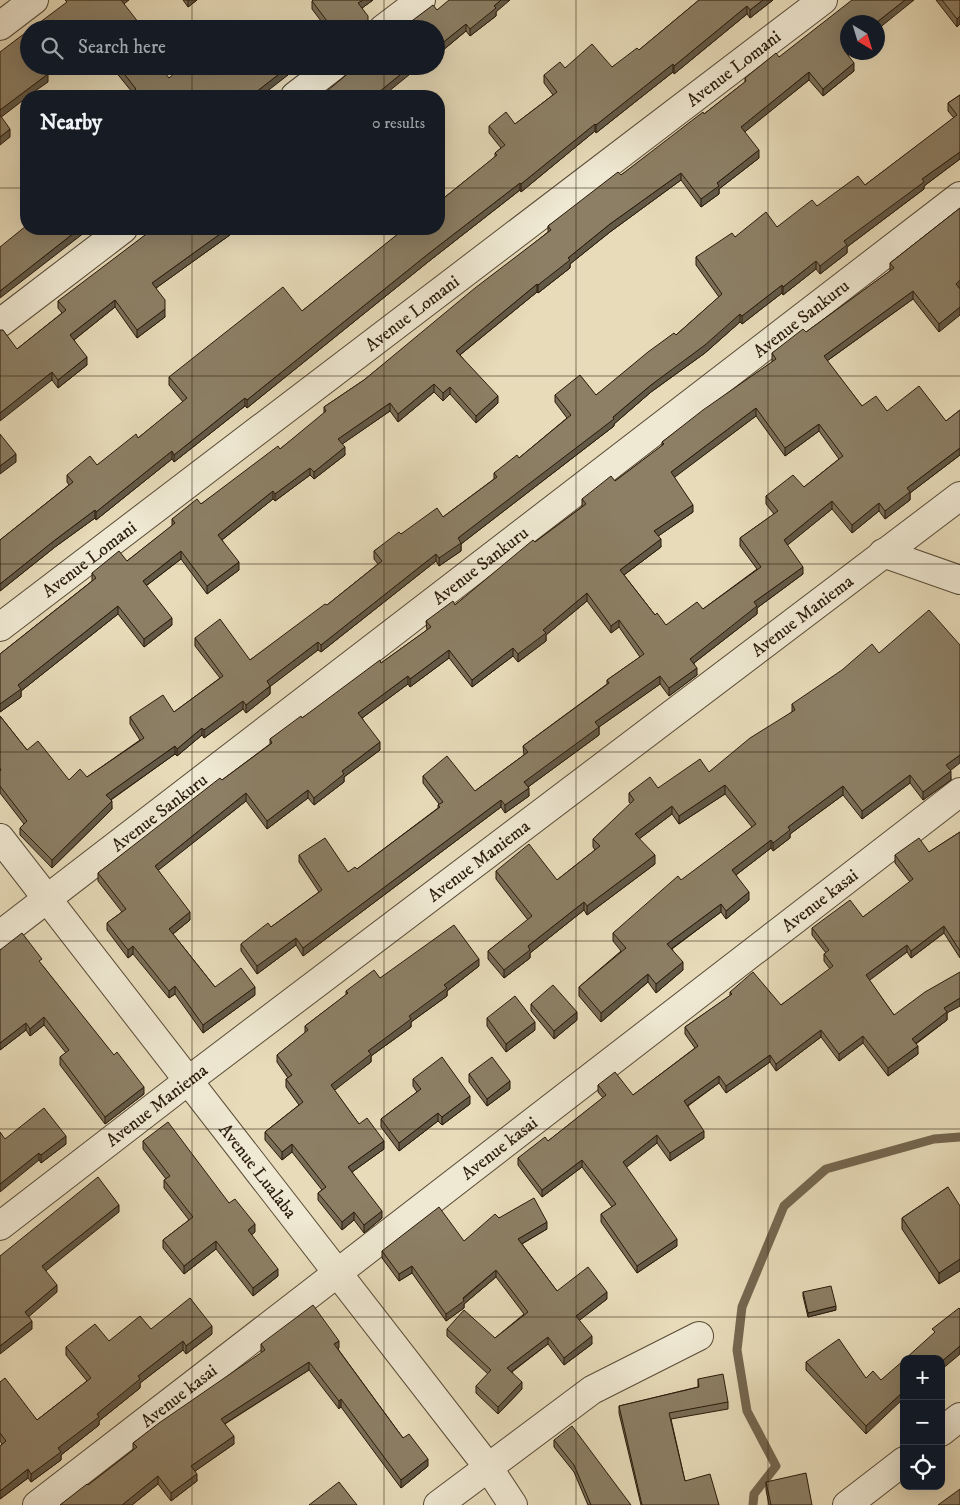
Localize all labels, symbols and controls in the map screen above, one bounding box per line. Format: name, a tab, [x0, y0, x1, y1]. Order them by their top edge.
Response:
north arrow	[840, 15, 885, 60]
search box	[20, 20, 445, 75]
street label: Avenue Lomani	[682, 26, 786, 112]
icon: search	[38, 34, 66, 62]
text: Search here	[78, 36, 166, 59]
text: Nearby	[40, 110, 102, 136]
text: 0 results	[372, 113, 425, 133]
street label: Avenue Lomani	[361, 271, 464, 357]
street label: Avenue Sankuru	[749, 275, 854, 363]
street label: Avenue Lomani	[38, 517, 141, 603]
street label: Avenue Sankuru	[428, 522, 533, 610]
street label: Avenue Maniema	[747, 570, 859, 662]
street label: Avenue Sankuru	[107, 769, 213, 857]
street label: Avenue Maniema	[424, 816, 535, 907]
street label: Avenue kasai	[778, 865, 863, 938]
street label: Avenue Maniema	[102, 1059, 213, 1152]
street label: Avenue kasai	[457, 1112, 542, 1185]
street label: Avenue Lualaba	[214, 1119, 301, 1223]
map controls	[900, 1355, 945, 1490]
button: +	[900, 1355, 945, 1400]
street label: Avenue kasai	[137, 1360, 222, 1433]
button: −	[900, 1400, 945, 1445]
button: locate	[900, 1445, 945, 1490]

